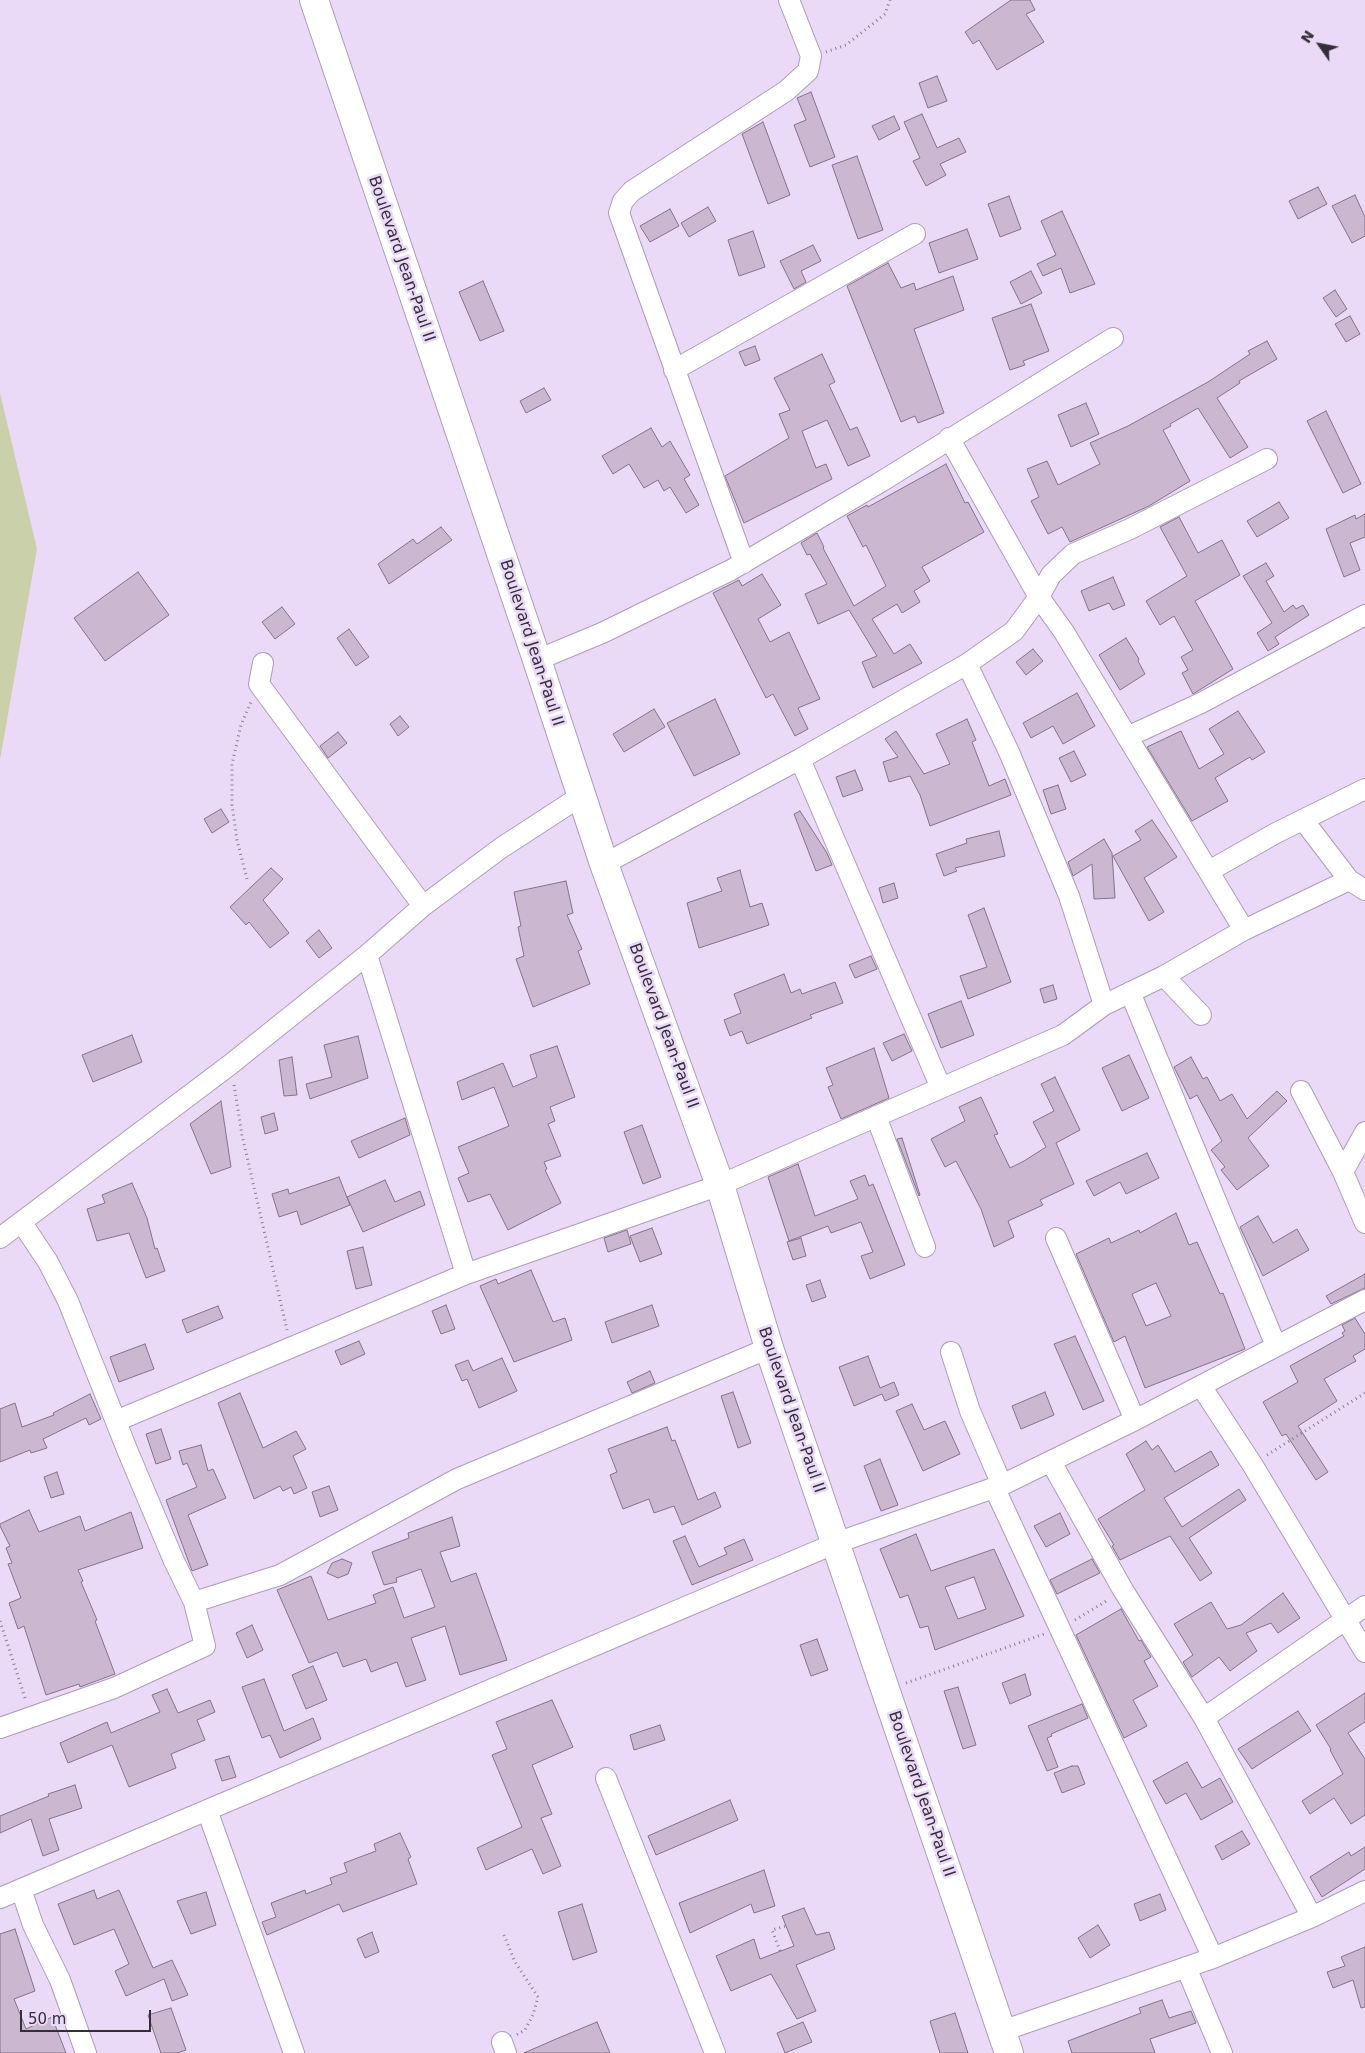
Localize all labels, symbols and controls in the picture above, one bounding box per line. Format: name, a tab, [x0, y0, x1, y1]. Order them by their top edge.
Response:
north arrow	[1295, 20, 1345, 70]
text: N	[1298, 28, 1317, 46]
street label: Boulevard Jean-Paul II	[364, 174, 438, 344]
street label: Boulevard Jean-Paul II	[495, 557, 567, 729]
street label: Boulevard Jean-Paul II	[624, 941, 702, 1111]
street label: Boulevard Jean-Paul II	[754, 1325, 828, 1495]
street label: Boulevard Jean-Paul II	[884, 1709, 958, 1879]
scale bar	[22, 2000, 154, 2032]
text: 50 m	[28, 2010, 66, 2028]

